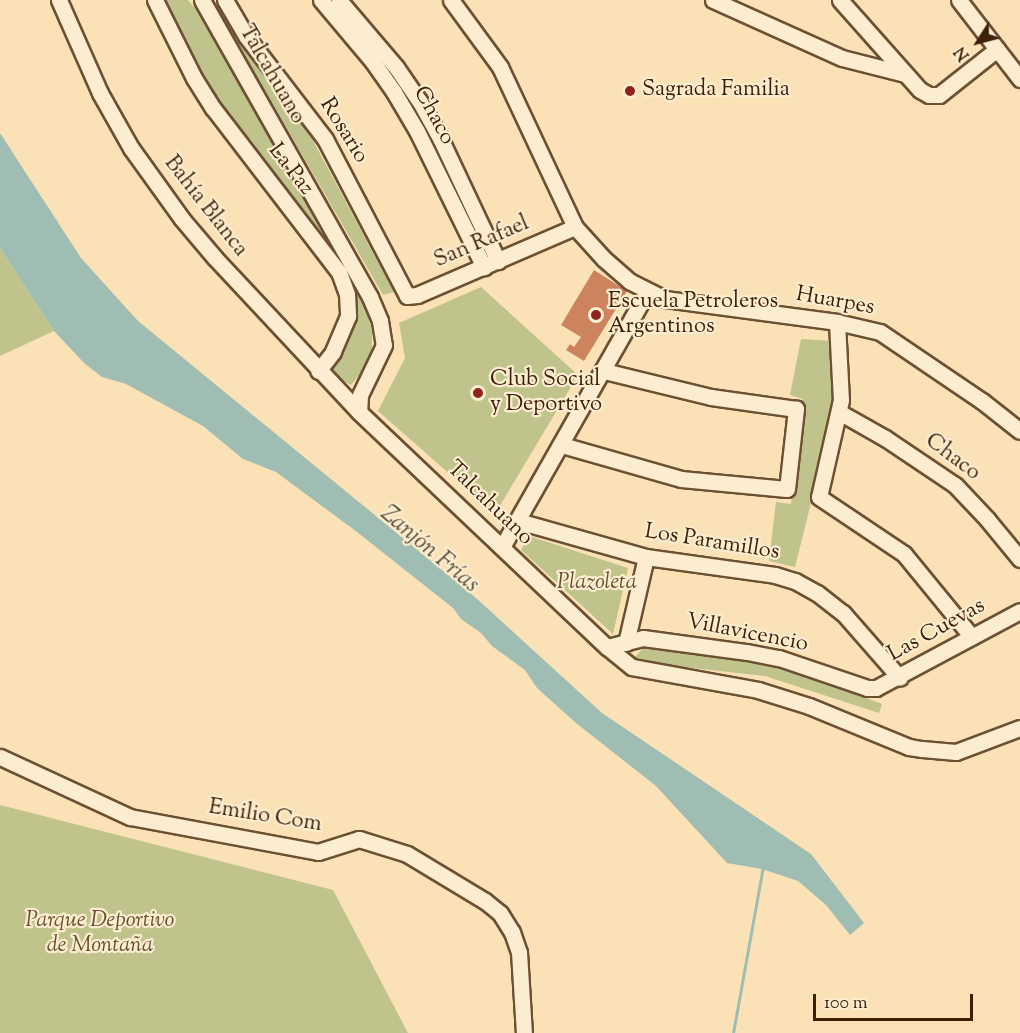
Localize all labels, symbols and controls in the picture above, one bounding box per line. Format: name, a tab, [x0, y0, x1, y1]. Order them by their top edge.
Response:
north arrow	[948, 12, 1008, 72]
street label: Talcahuano	[232, 21, 310, 129]
text: N	[950, 41, 976, 65]
place label: Sagrada Familia	[642, 78, 790, 104]
street label: Chaco	[406, 82, 460, 150]
marker: Sagrada Familia	[623, 84, 637, 98]
street label: Rosario	[313, 93, 373, 169]
street label: La Paz	[262, 139, 318, 201]
street label: Bahía Blanca	[157, 151, 253, 263]
street label: San Rafael	[431, 211, 533, 275]
street label: Huarpes	[794, 282, 876, 322]
place label: Escuela Petroleros Argentinos	[608, 289, 778, 340]
marker: Escuela Petroleros Argentinos	[589, 308, 603, 322]
place label: Club Social y Deportivo	[490, 367, 602, 418]
marker: Club Social y Deportivo	[471, 386, 485, 400]
street label: Chaco	[919, 429, 985, 487]
street label: Talcahuano	[440, 456, 538, 552]
water label: Zanjón Frías	[374, 500, 484, 600]
street label: Los Paramillos	[643, 519, 781, 567]
park label: Plazoleta	[557, 571, 637, 597]
street label: Las Cuevas	[884, 594, 990, 668]
street label: Villavicencio	[684, 609, 810, 659]
street label: Emilio Com	[207, 795, 323, 839]
park label: Parque Deportivo de Montaña	[26, 908, 174, 960]
scale bar	[816, 982, 976, 1020]
text: 100 m	[824, 991, 868, 1017]

